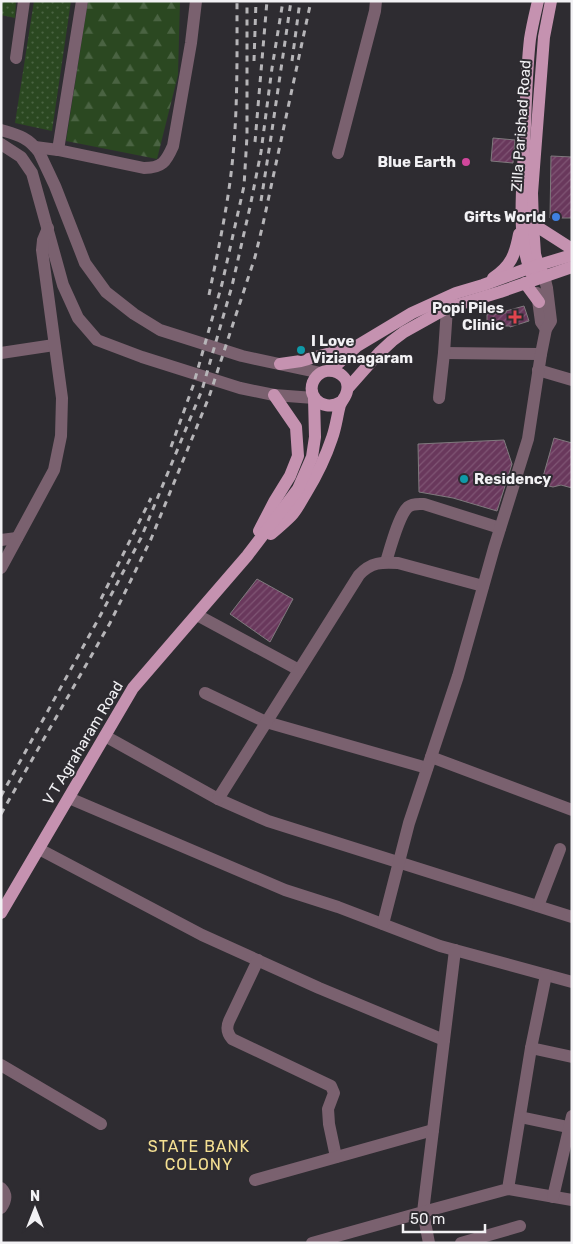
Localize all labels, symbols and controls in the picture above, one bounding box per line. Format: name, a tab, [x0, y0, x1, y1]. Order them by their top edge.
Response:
street label: Zilla Parishad Road	[507, 59, 535, 193]
place label: Blue Earth	[377, 153, 456, 171]
marker: Blue Earth	[460, 156, 472, 168]
place label: Gifts World	[464, 208, 546, 226]
marker: Gifts World	[550, 211, 562, 223]
place label: Popi Piles Clinic	[432, 299, 504, 334]
marker: Popi Piles Clinic	[508, 310, 522, 324]
place label: I Love Vizianagaram	[311, 332, 413, 367]
marker: I Love Vizianagaram	[295, 344, 307, 356]
place label: Residency	[474, 470, 551, 488]
marker: Residency	[458, 473, 470, 485]
street label: V T Agraharam Road	[39, 678, 127, 808]
district label: STATE BANK COLONY	[148, 1137, 250, 1174]
north arrow	[10, 1184, 60, 1234]
text: N	[30, 1188, 40, 1205]
scale bar	[403, 1202, 486, 1234]
text: 50 m	[410, 1210, 445, 1228]

